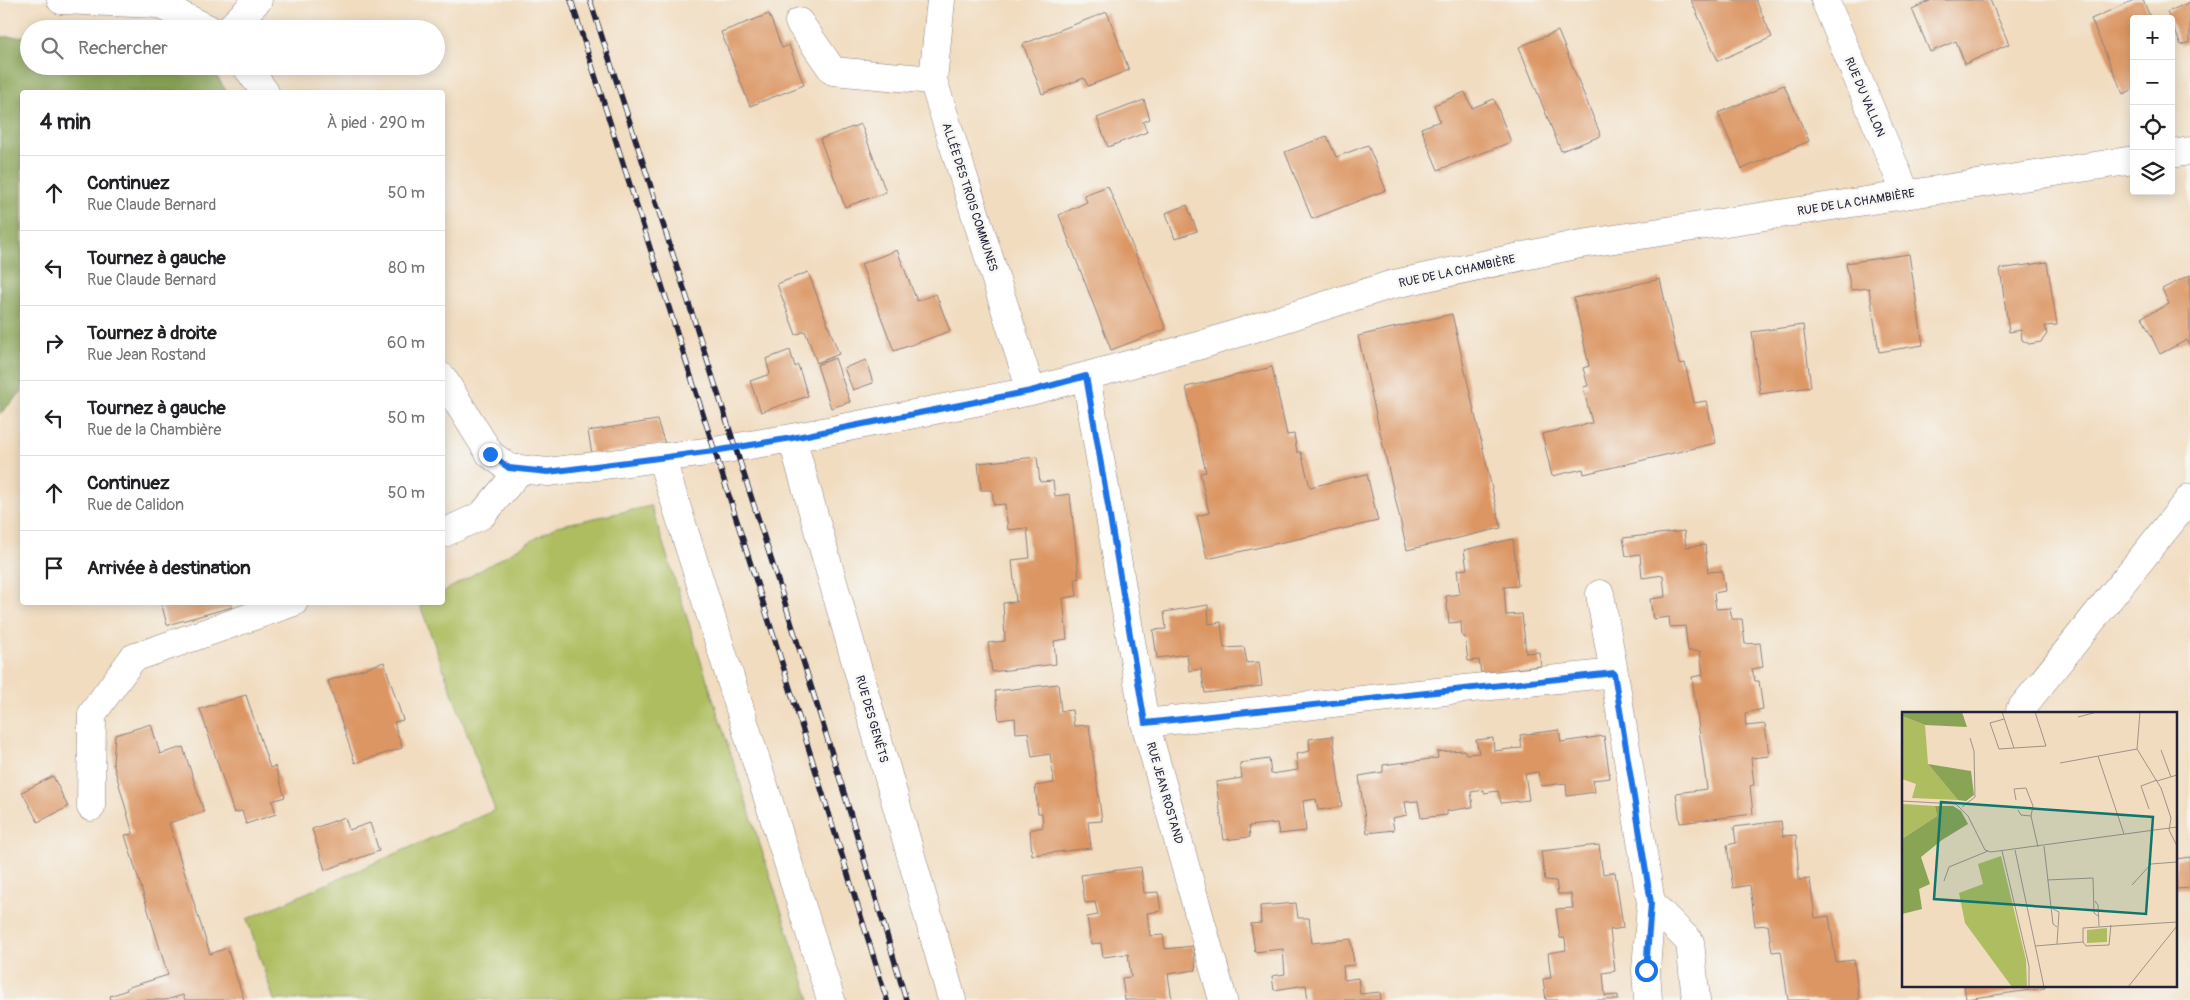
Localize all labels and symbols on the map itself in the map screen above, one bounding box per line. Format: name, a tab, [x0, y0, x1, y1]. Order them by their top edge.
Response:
street label: RUE DU VALLON	[1841, 55, 1888, 139]
street label: ALLÉE DES TROIS COMMUNES	[938, 121, 1002, 273]
street label: RUE DE LA CHAMBIÈRE	[1796, 185, 1916, 219]
street label: RUE DE LA CHAMBIÈRE	[1397, 251, 1517, 291]
route end	[479, 443, 502, 466]
street label: RUE DES GENÊTS	[852, 674, 892, 764]
inset map	[1902, 712, 2178, 988]
street label: RUE JEAN ROSTAND	[1143, 740, 1186, 846]
route start	[1635, 959, 1658, 982]

